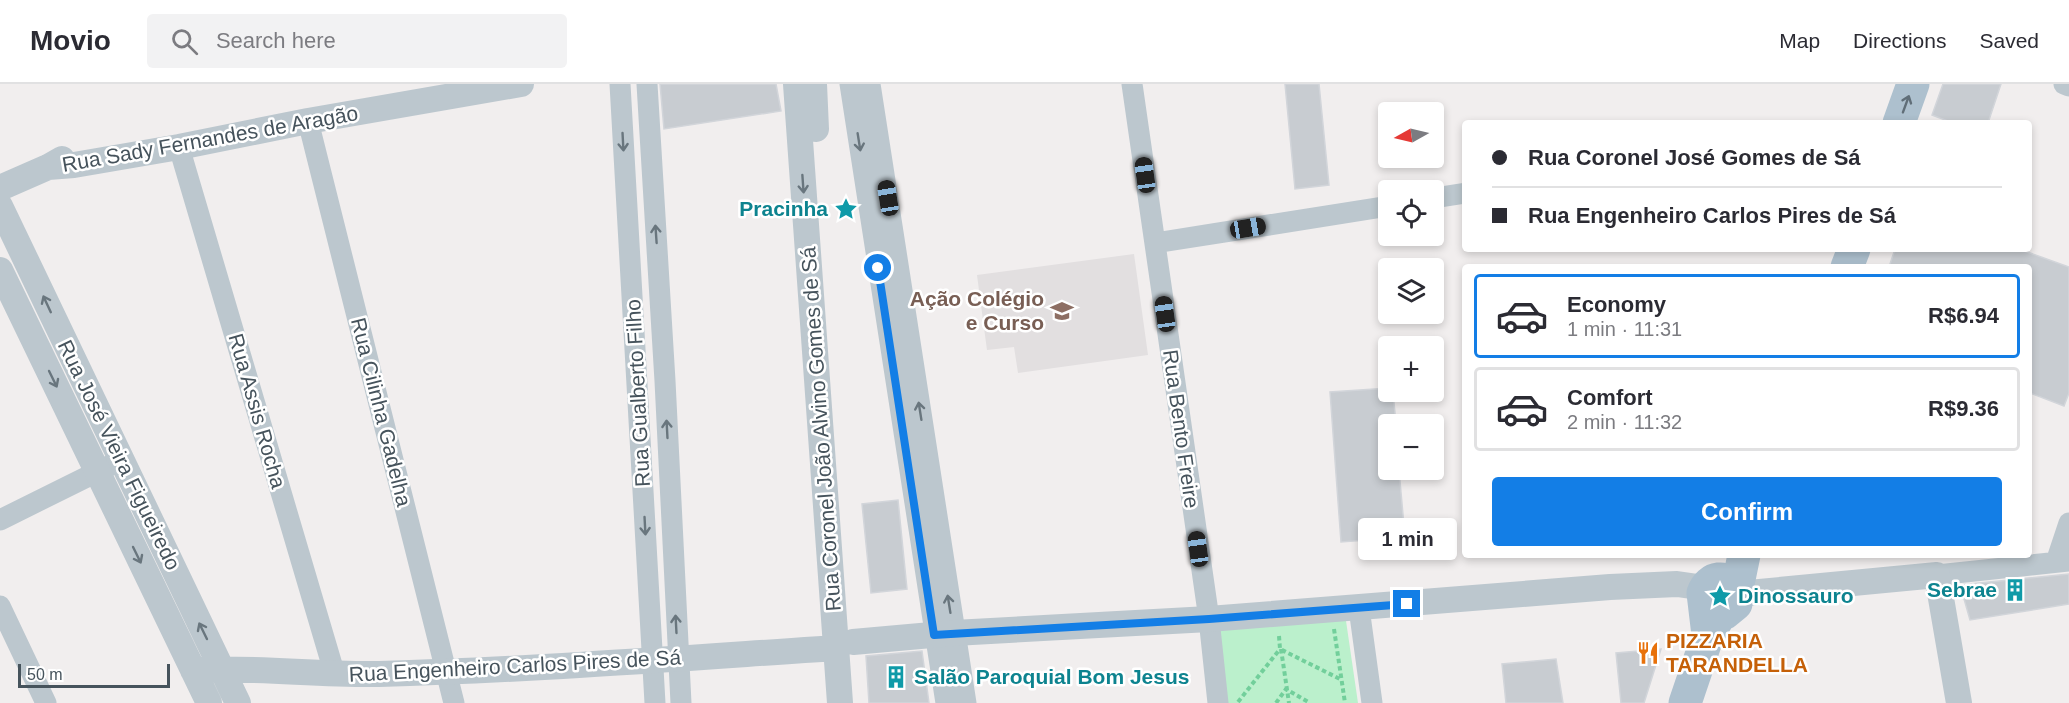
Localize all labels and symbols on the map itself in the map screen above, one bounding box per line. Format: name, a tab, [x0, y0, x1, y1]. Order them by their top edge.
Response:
one-way arrow	[1902, 95, 1913, 113]
street label: Rua Sady Fernandes de Aragão	[60, 101, 360, 176]
north arrow	[1378, 102, 1444, 168]
one-way arrow	[853, 131, 864, 151]
one-way arrow	[618, 132, 629, 152]
car	[1134, 156, 1156, 194]
one-way arrow	[798, 174, 809, 194]
car	[876, 179, 900, 217]
place icon: Pracinha	[833, 196, 859, 222]
place label: Pracinha	[739, 197, 828, 220]
car	[1229, 216, 1267, 240]
one-way arrow	[650, 225, 661, 245]
street label: Rua Coronel João Alvino Gomes de Sá	[796, 246, 845, 612]
route start	[864, 254, 891, 281]
place label: Ação Colégio e Curso	[910, 287, 1044, 334]
car	[1154, 295, 1176, 333]
one-way arrow	[40, 296, 52, 314]
school or university icon: Ação Colégio e Curso	[1049, 298, 1075, 324]
street label: Rua Gualberto Filho	[621, 299, 654, 487]
street label: Rua Cilinha Gadelha	[347, 315, 416, 509]
street label: Rua Assis Rocha	[224, 331, 291, 491]
street label: Rua José Vieira Figueiredo	[54, 336, 185, 573]
street label: Rua Bento Freire	[1159, 348, 1204, 510]
one-way arrow	[47, 370, 59, 388]
one-way arrow	[914, 402, 925, 421]
one-way arrow	[662, 419, 673, 439]
one-way arrow	[640, 515, 651, 535]
callout: 1 min	[1358, 517, 1456, 559]
car	[1187, 530, 1209, 568]
one-way arrow	[132, 545, 144, 563]
building icon: Sebrae	[2002, 577, 2028, 603]
place label: Sebrae	[1927, 578, 1997, 601]
place icon: Dinossauro	[1707, 583, 1733, 609]
place label: Dinossauro	[1738, 584, 1854, 607]
route end	[1393, 590, 1420, 617]
one-way arrow	[944, 594, 955, 614]
one-way arrow	[671, 614, 682, 634]
one-way arrow	[197, 623, 209, 641]
place label: PIZZARIA TARANDELLA	[1666, 629, 1808, 676]
restaurant icon: PIZZARIA TARANDELLA	[1635, 640, 1661, 666]
street label: Rua Engenheiro Carlos Pires de Sá	[348, 645, 682, 686]
scale bar	[18, 661, 170, 688]
building icon: Salão Paroquial Bom Jesus	[883, 664, 909, 690]
place label: Salão Paroquial Bom Jesus	[914, 665, 1189, 688]

